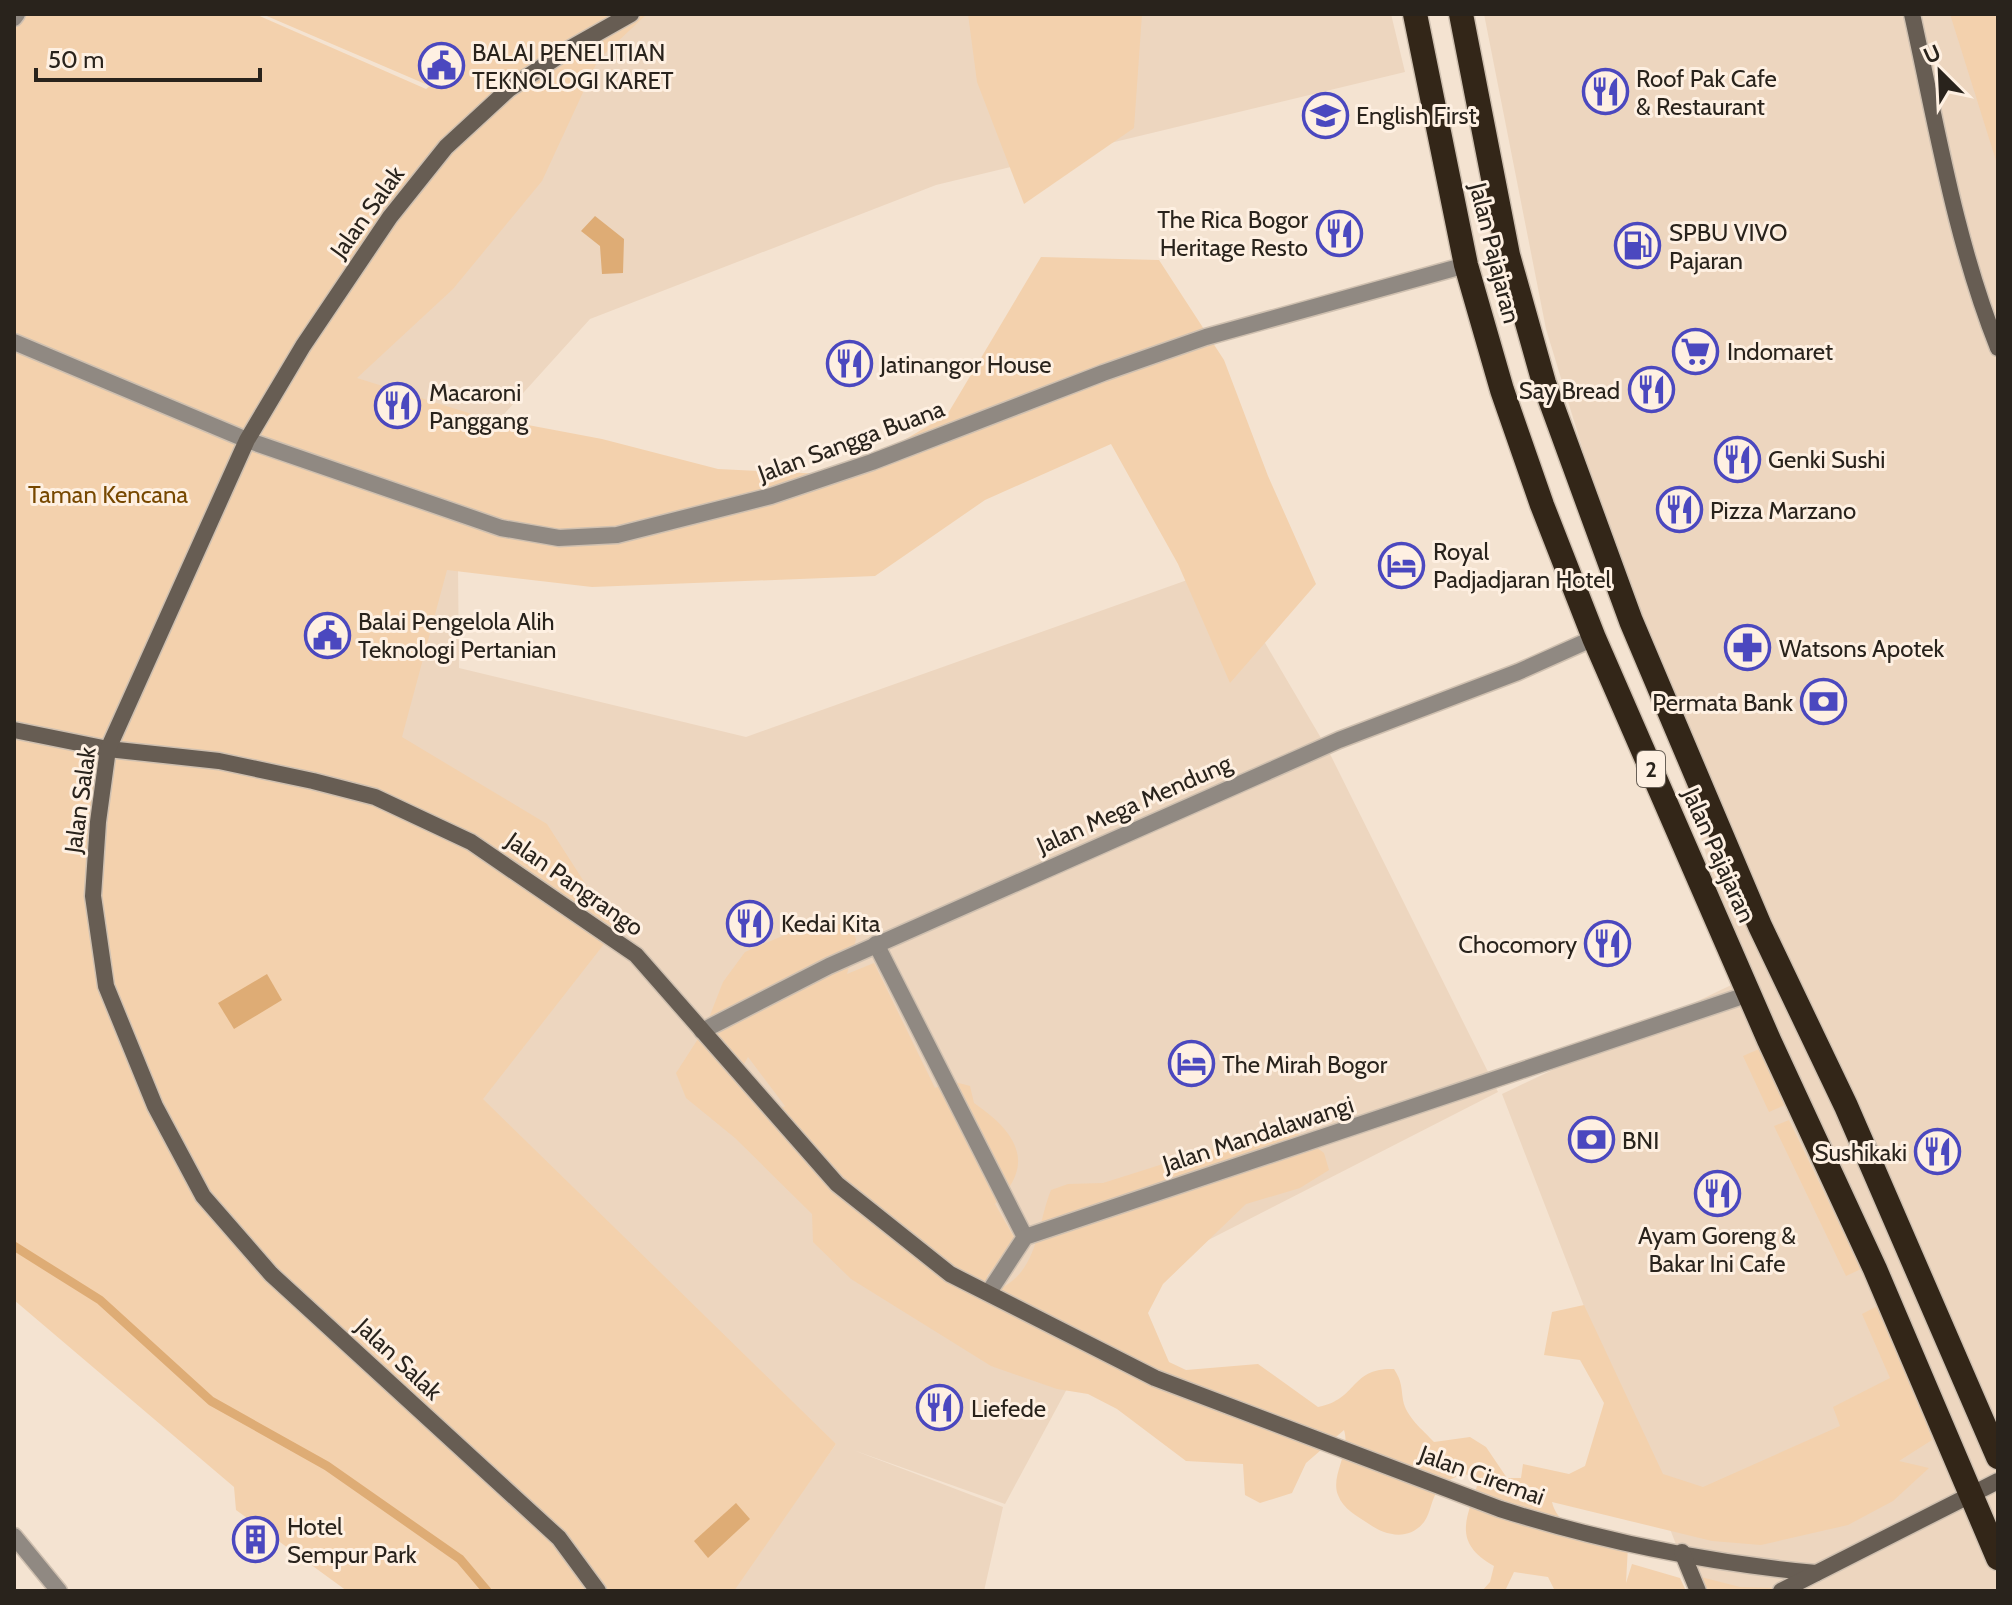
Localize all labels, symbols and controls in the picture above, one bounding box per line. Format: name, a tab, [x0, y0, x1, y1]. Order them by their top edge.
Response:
scale bar	[36, 32, 260, 82]
north arrow	[1900, 32, 1980, 112]
place label: BALAI PENELITIAN TEKNOLOGI KARET	[472, 38, 674, 95]
text: U	[1919, 39, 1945, 70]
public building icon: BALAI PENELITIAN TEKNOLOGI KARET	[417, 42, 465, 90]
text: 50 m	[48, 45, 104, 74]
place label: Roof Pak Cafe & Restaurant	[1636, 64, 1777, 121]
restaurant icon: Roof Pak Cafe & Restaurant	[1581, 68, 1629, 116]
school or university icon: English First	[1301, 91, 1349, 139]
place label: English First	[1356, 101, 1477, 130]
street label: Jalan Salak	[323, 160, 410, 265]
street label: Jalan Pajajaran	[1463, 179, 1526, 326]
place label: The Rica Bogor Heritage Resto	[1157, 205, 1308, 262]
restaurant icon: The Rica Bogor Heritage Resto	[1315, 209, 1363, 257]
place label: SPBU VIVO Pajaran	[1669, 218, 1787, 275]
fuel station icon: SPBU VIVO Pajaran	[1614, 222, 1662, 270]
supermarket icon: Indomaret	[1672, 327, 1720, 375]
place label: Indomaret	[1727, 337, 1833, 366]
restaurant icon: Jatinangor House	[825, 340, 873, 388]
place label: Jatinangor House	[879, 350, 1051, 379]
restaurant icon: Say Bread	[1627, 366, 1675, 414]
place label: Say Bread	[1519, 376, 1620, 405]
place label: Macaroni Panggang	[429, 378, 529, 435]
restaurant icon: Macaroni Panggang	[374, 382, 422, 430]
street label: Jalan Sangga Buana	[753, 394, 949, 489]
restaurant icon: Genki Sushi	[1713, 435, 1761, 483]
place label: Genki Sushi	[1768, 445, 1885, 474]
park label: Taman Kencana	[28, 480, 189, 509]
restaurant icon: Pizza Marzano	[1655, 486, 1703, 534]
place label: Pizza Marzano	[1710, 496, 1856, 525]
place label: Royal Padjadjaran Hotel	[1433, 537, 1611, 594]
hotel icon: Royal Padjadjaran Hotel	[1378, 541, 1426, 589]
place label: Balai Pengelola Alih Teknologi Pertanian	[358, 607, 557, 664]
public building icon: Balai Pengelola Alih Teknologi Pertanian	[303, 611, 351, 659]
pharmacy icon: Watsons Apotek	[1724, 624, 1772, 672]
place label: Watsons Apotek	[1779, 634, 1944, 663]
bank icon: Permata Bank	[1800, 678, 1848, 726]
place label: Permata Bank	[1652, 688, 1793, 717]
street label: Jalan Salak	[58, 745, 102, 856]
street label: Jalan Mega Mendung	[1031, 748, 1237, 860]
road number: 2	[1637, 751, 1665, 787]
street label: Jalan Pajajaran	[1676, 782, 1762, 927]
street label: Jalan Pangrango	[500, 825, 649, 942]
restaurant icon: Kedai Kita	[726, 899, 774, 947]
place label: Kedai Kita	[781, 909, 881, 938]
restaurant icon: Chocomory	[1584, 920, 1632, 968]
place label: Chocomory	[1458, 930, 1577, 959]
hotel icon: The Mirah Bogor	[1167, 1040, 1215, 1088]
place label: The Mirah Bogor	[1222, 1050, 1388, 1079]
street label: Jalan Mandalawangi	[1158, 1089, 1357, 1179]
bank icon: BNI	[1567, 1116, 1615, 1164]
place label: BNI	[1622, 1126, 1659, 1155]
restaurant icon: Sushikaki	[1914, 1128, 1962, 1176]
place label: Sushikaki	[1815, 1138, 1907, 1167]
restaurant icon: Ayam Goreng & Bakar Ini Cafe	[1693, 1169, 1741, 1217]
place label: Ayam Goreng & Bakar Ini Cafe	[1638, 1221, 1796, 1278]
street label: Jalan Salak	[349, 1311, 448, 1406]
restaurant icon: Liefede	[916, 1384, 964, 1432]
place label: Liefede	[971, 1394, 1046, 1423]
street label: Jalan Ciremai	[1414, 1439, 1549, 1511]
place label: Hotel Sempur Park	[287, 1512, 417, 1569]
building icon: Hotel Sempur Park	[232, 1516, 280, 1564]

